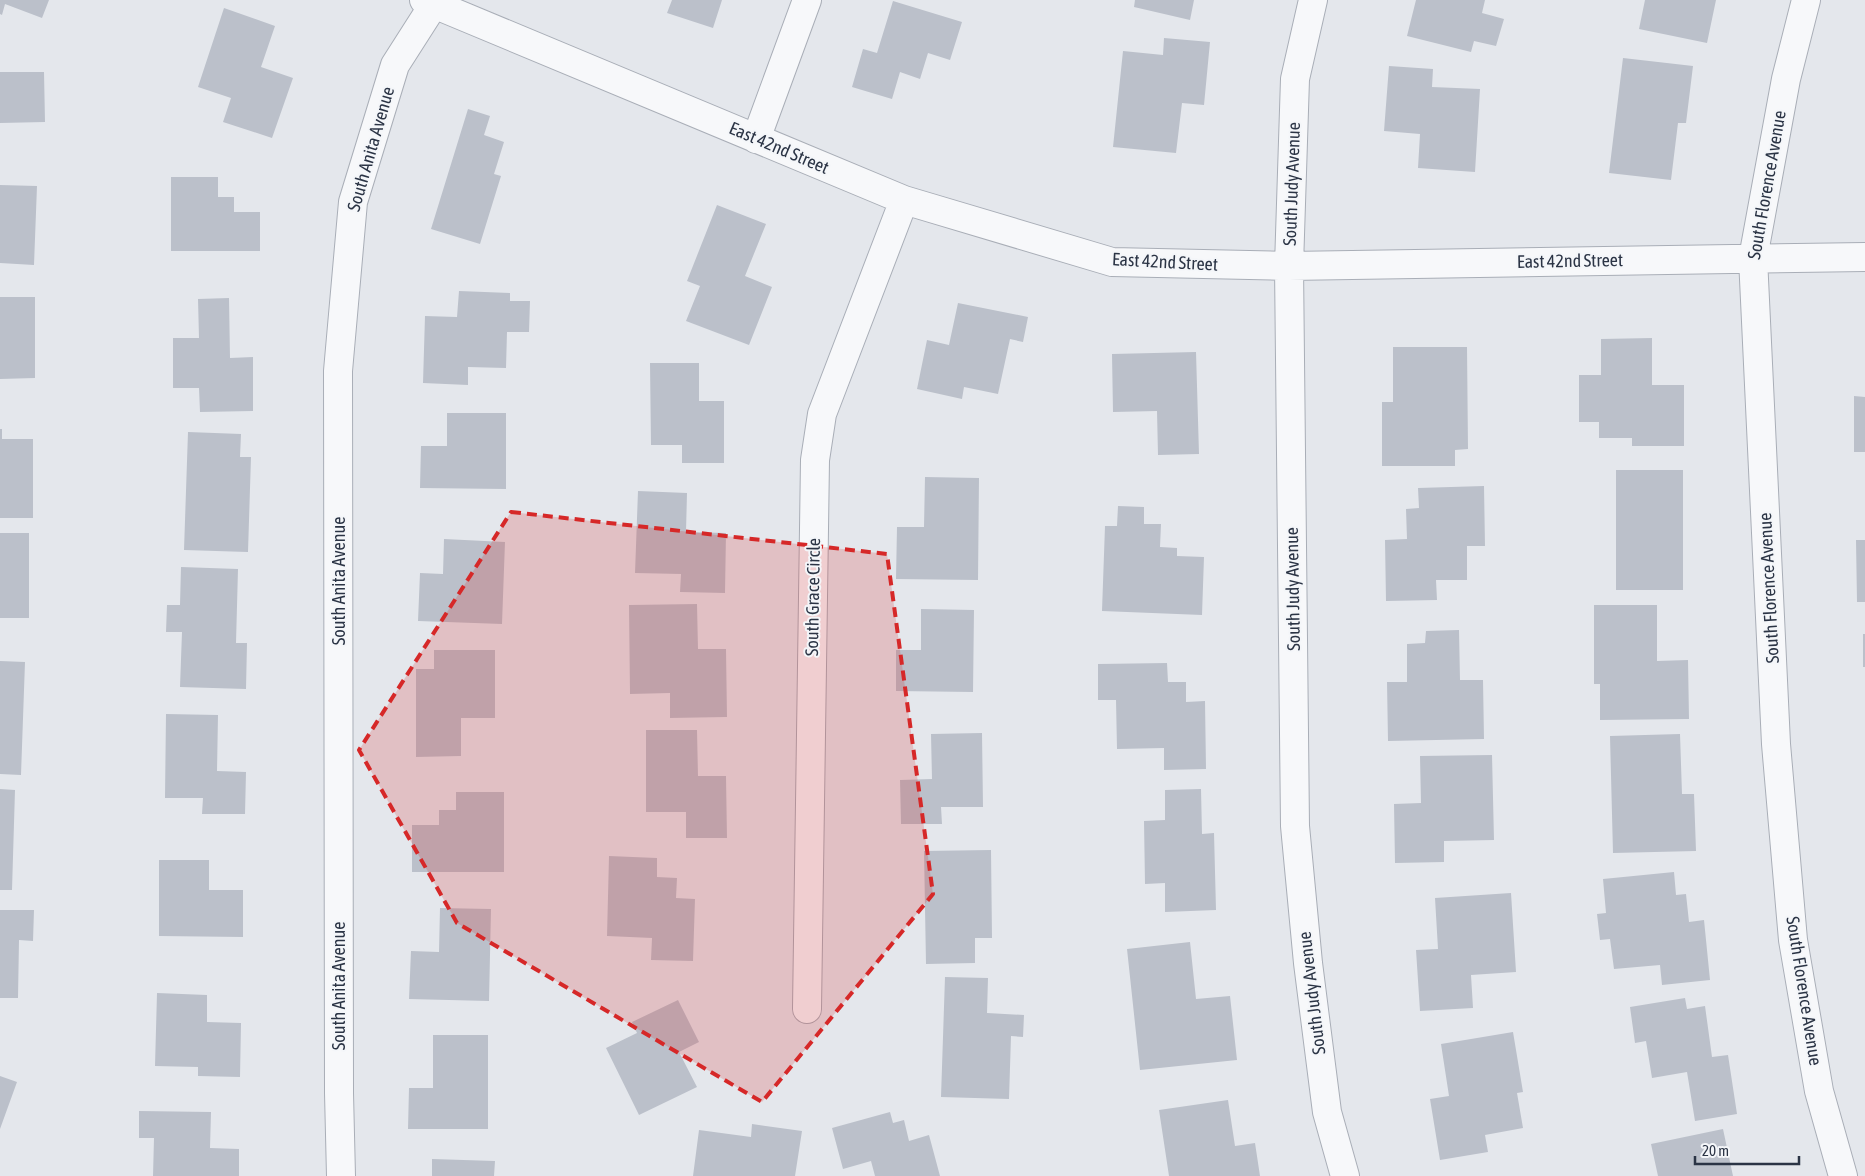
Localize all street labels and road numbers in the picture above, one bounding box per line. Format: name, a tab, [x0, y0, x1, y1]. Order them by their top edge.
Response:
street label: South Anita Avenue	[343, 84, 398, 214]
street label: South Florence Avenue	[1743, 109, 1790, 261]
street label: East 42nd Street	[726, 117, 832, 178]
street label: South Judy Avenue	[1279, 122, 1304, 246]
street label: East 42nd Street	[1111, 248, 1219, 275]
street label: East 42nd Street	[1517, 249, 1623, 272]
street label: South Florence Avenue	[1754, 512, 1783, 664]
street label: South Anita Avenue	[328, 517, 349, 645]
street label: South Judy Avenue	[1281, 527, 1304, 651]
street label: South Grace Circle	[801, 538, 824, 656]
street label: South Florence Avenue	[1782, 915, 1827, 1067]
street label: South Anita Avenue	[328, 922, 349, 1050]
street label: South Judy Avenue	[1294, 930, 1329, 1056]

